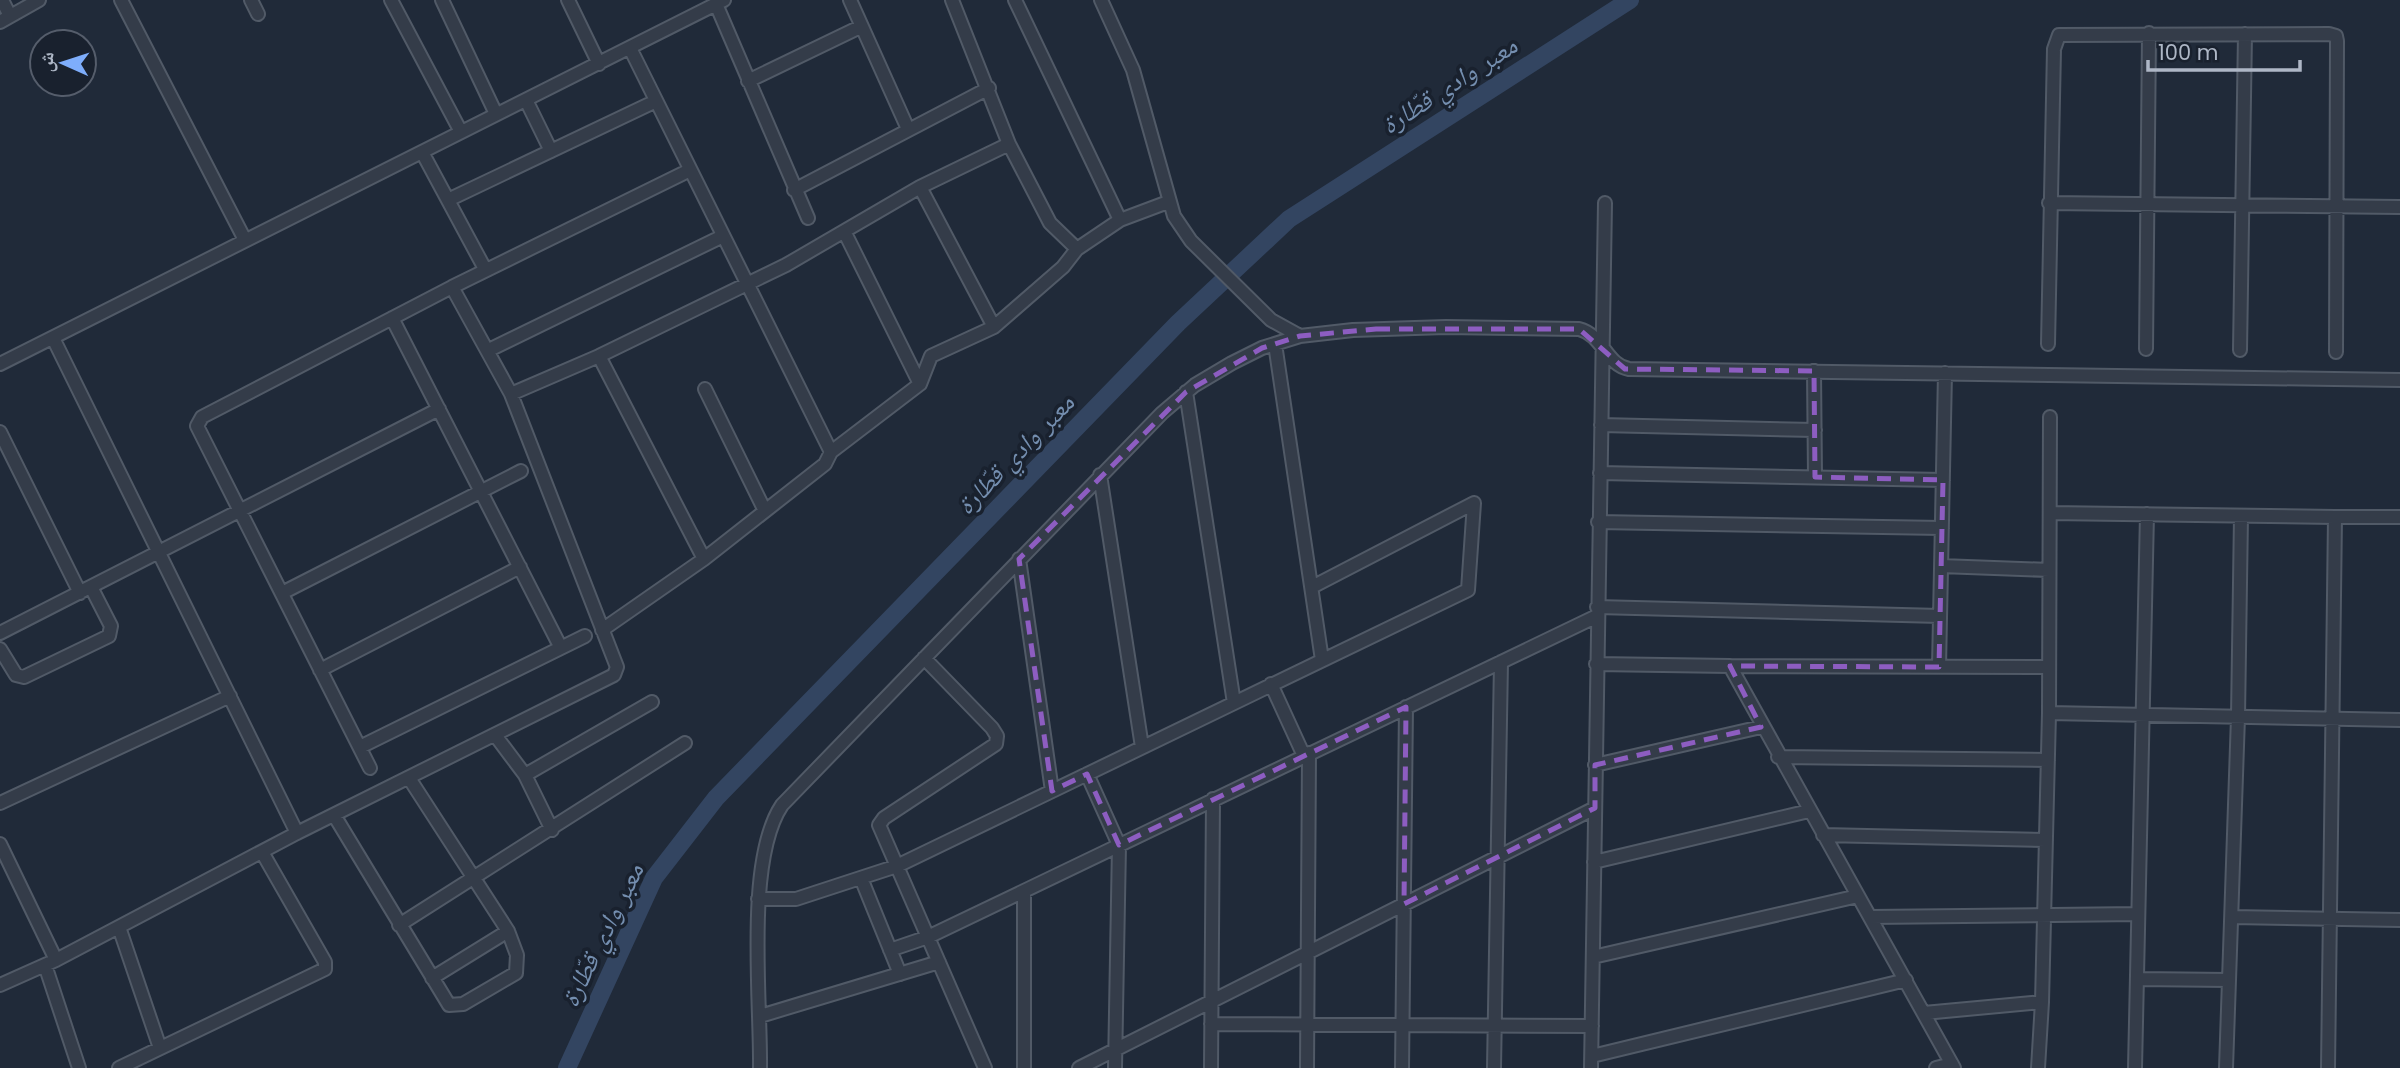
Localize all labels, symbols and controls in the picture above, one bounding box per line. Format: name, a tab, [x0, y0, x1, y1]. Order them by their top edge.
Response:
water label: معبر وادي قطّارة	[1374, 27, 1526, 145]
north arrow	[28, 28, 98, 98]
scale bar	[2148, 28, 2300, 72]
text: 100 m	[2158, 38, 2218, 67]
text: ش	[33, 51, 61, 73]
water label: معبر وادي قطّارة	[948, 385, 1084, 524]
water label: معبر وادي قطّارة	[552, 857, 655, 1014]

